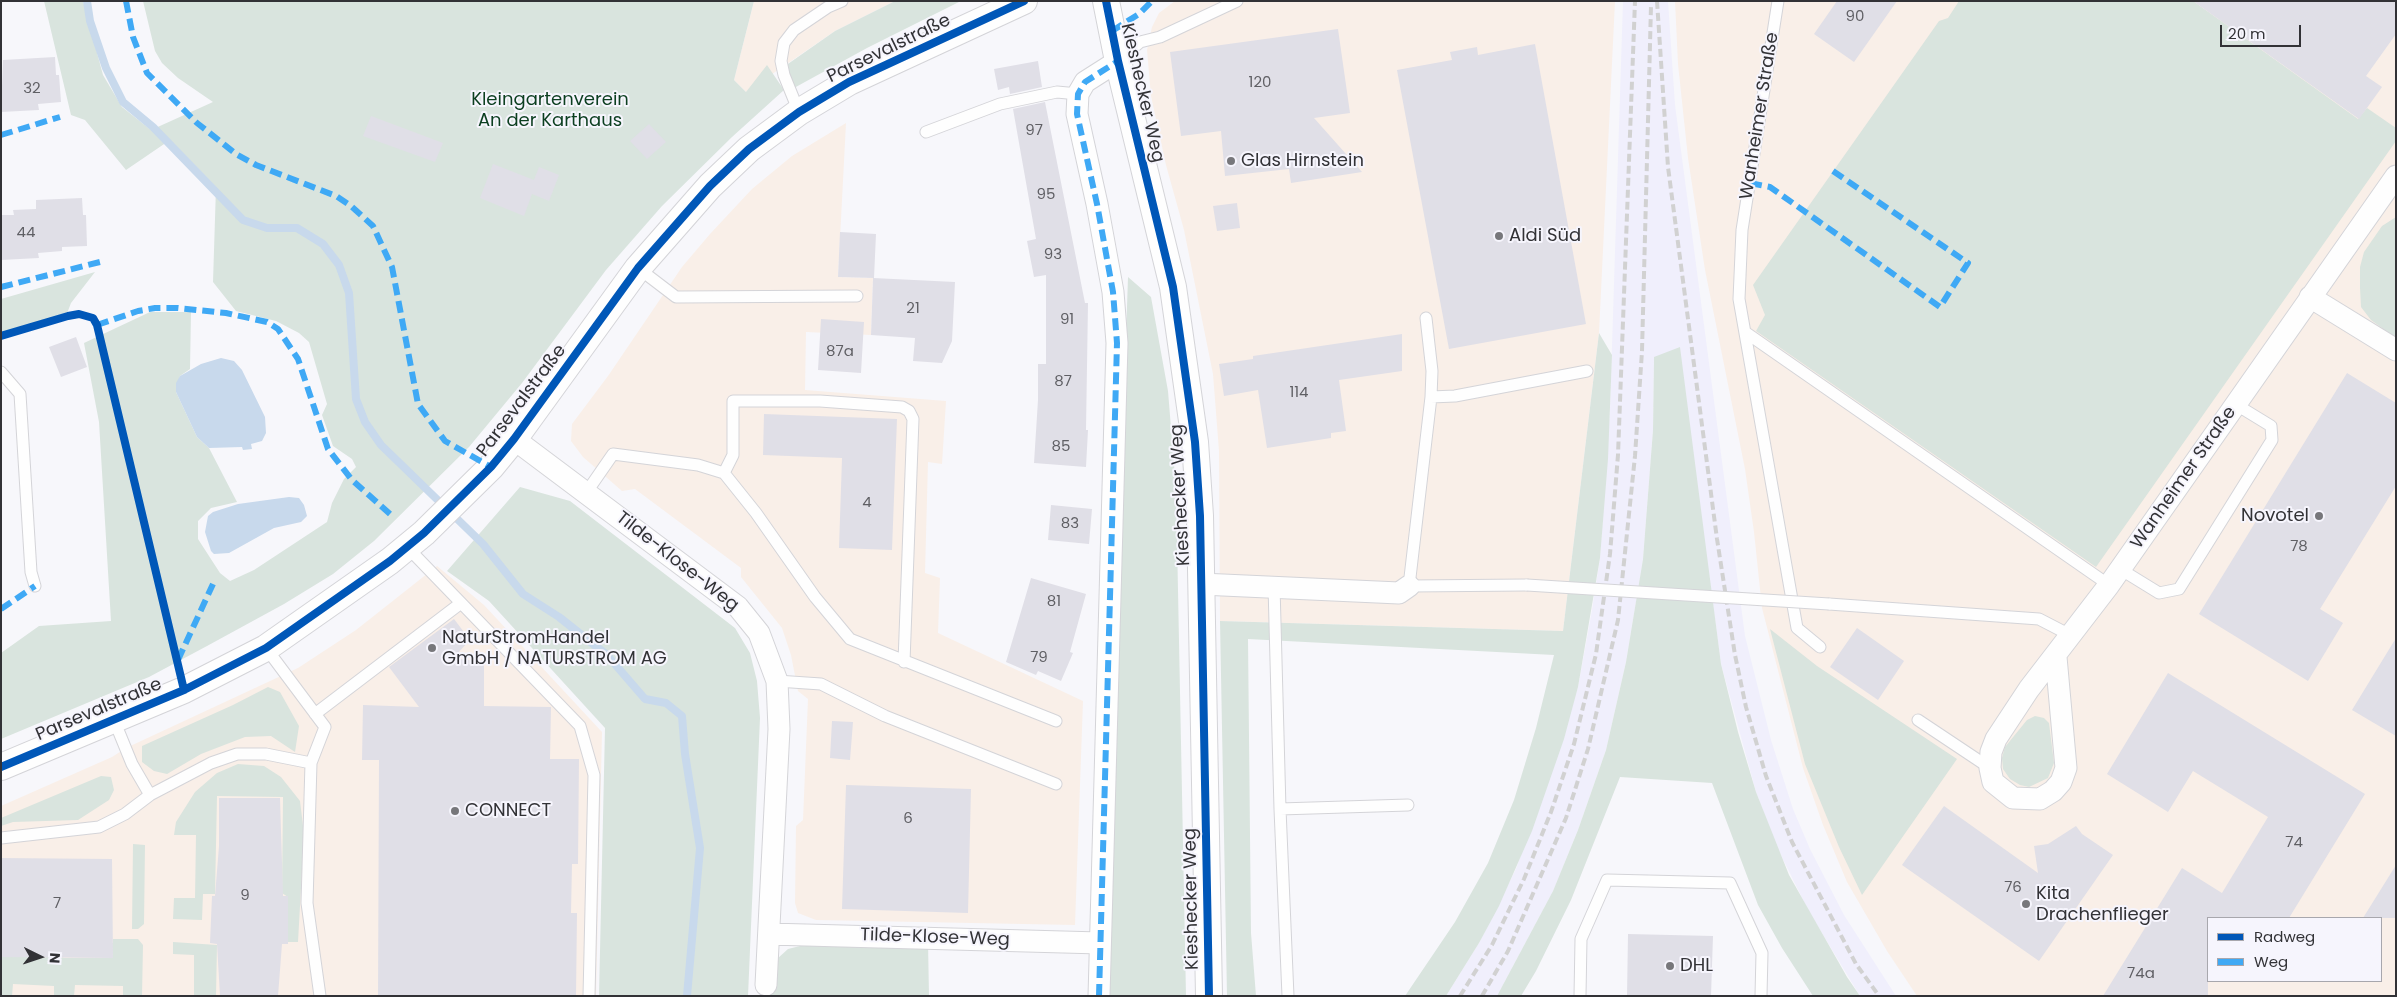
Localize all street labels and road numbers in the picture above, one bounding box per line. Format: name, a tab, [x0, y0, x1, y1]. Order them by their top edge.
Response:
street label: Parsevalstraße	[824, 10, 954, 88]
street label: Kieshecker Weg	[1115, 21, 1169, 165]
street label: Wanheimer Straße	[1736, 31, 1784, 201]
street label: Parsevalstraße	[473, 341, 571, 461]
street label: Wanheimer Straße	[2127, 403, 2241, 553]
street label: Kieshecker Weg	[1166, 423, 1196, 567]
street label: Tilde-Klose-Weg	[611, 507, 743, 617]
street label: Parsevalstraße	[33, 674, 165, 746]
street label: Kieshecker Weg	[1180, 828, 1204, 970]
street label: Tilde-Klose-Weg	[860, 925, 1010, 951]

